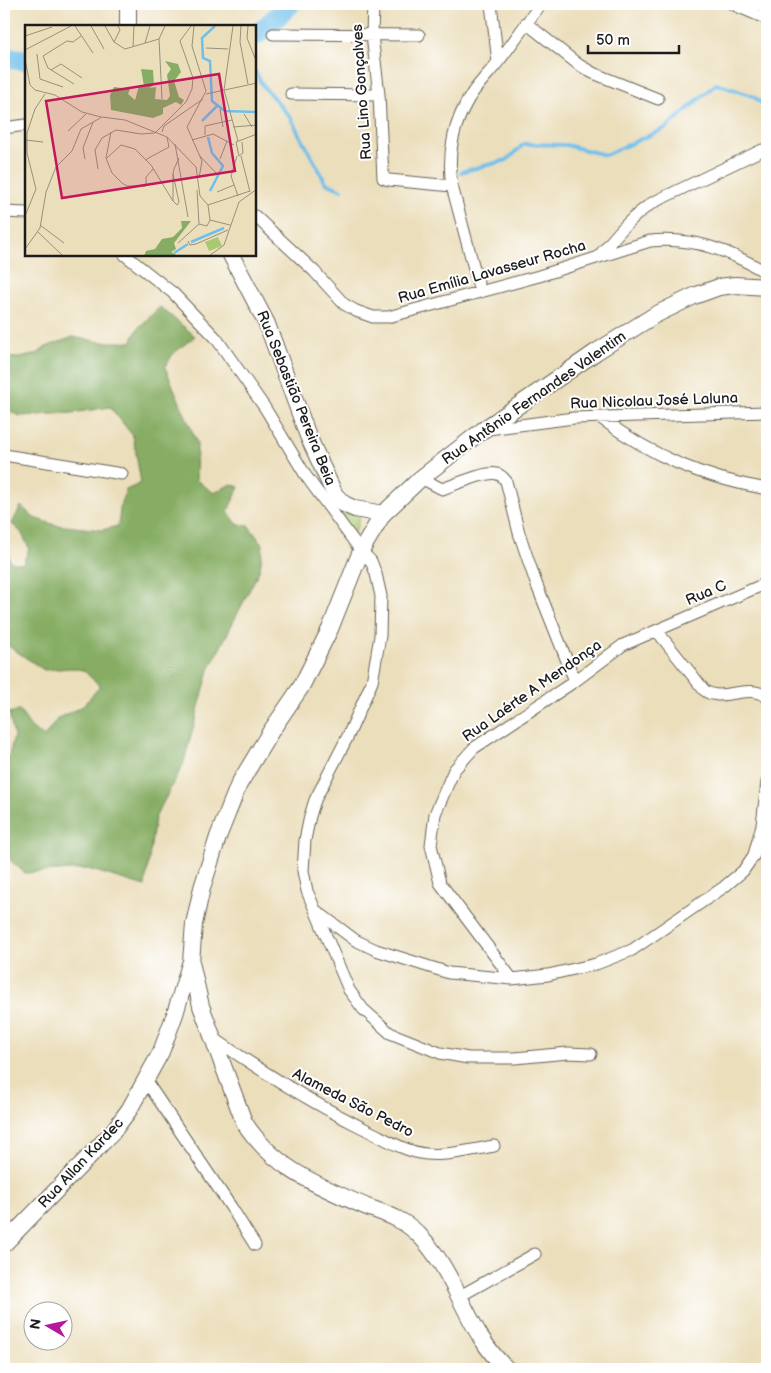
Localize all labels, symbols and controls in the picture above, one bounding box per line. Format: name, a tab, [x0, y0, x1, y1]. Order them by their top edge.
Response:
scale bar	[588, 22, 680, 54]
street label: Rua Lino Gonçalves	[348, 23, 376, 161]
inset map	[25, 25, 256, 256]
text: 50 m	[596, 31, 630, 50]
street label: Rua Emília Lavasseur Rocha	[396, 236, 588, 308]
street label: Rua Sebastião Pereira Beia	[252, 308, 340, 488]
street label: Rua Antônio Fernandes Valentim	[438, 327, 630, 469]
street label: Rua Nicolau José Laluna	[570, 389, 738, 413]
street label: Rua C	[683, 576, 729, 610]
street label: Rua Laérte A Mendonça	[459, 636, 605, 746]
street label: Alameda São Pedro	[289, 1064, 417, 1142]
street label: Rua Allan Kardec	[34, 1114, 128, 1212]
north arrow	[22, 1300, 72, 1350]
text: N	[26, 1318, 45, 1331]

